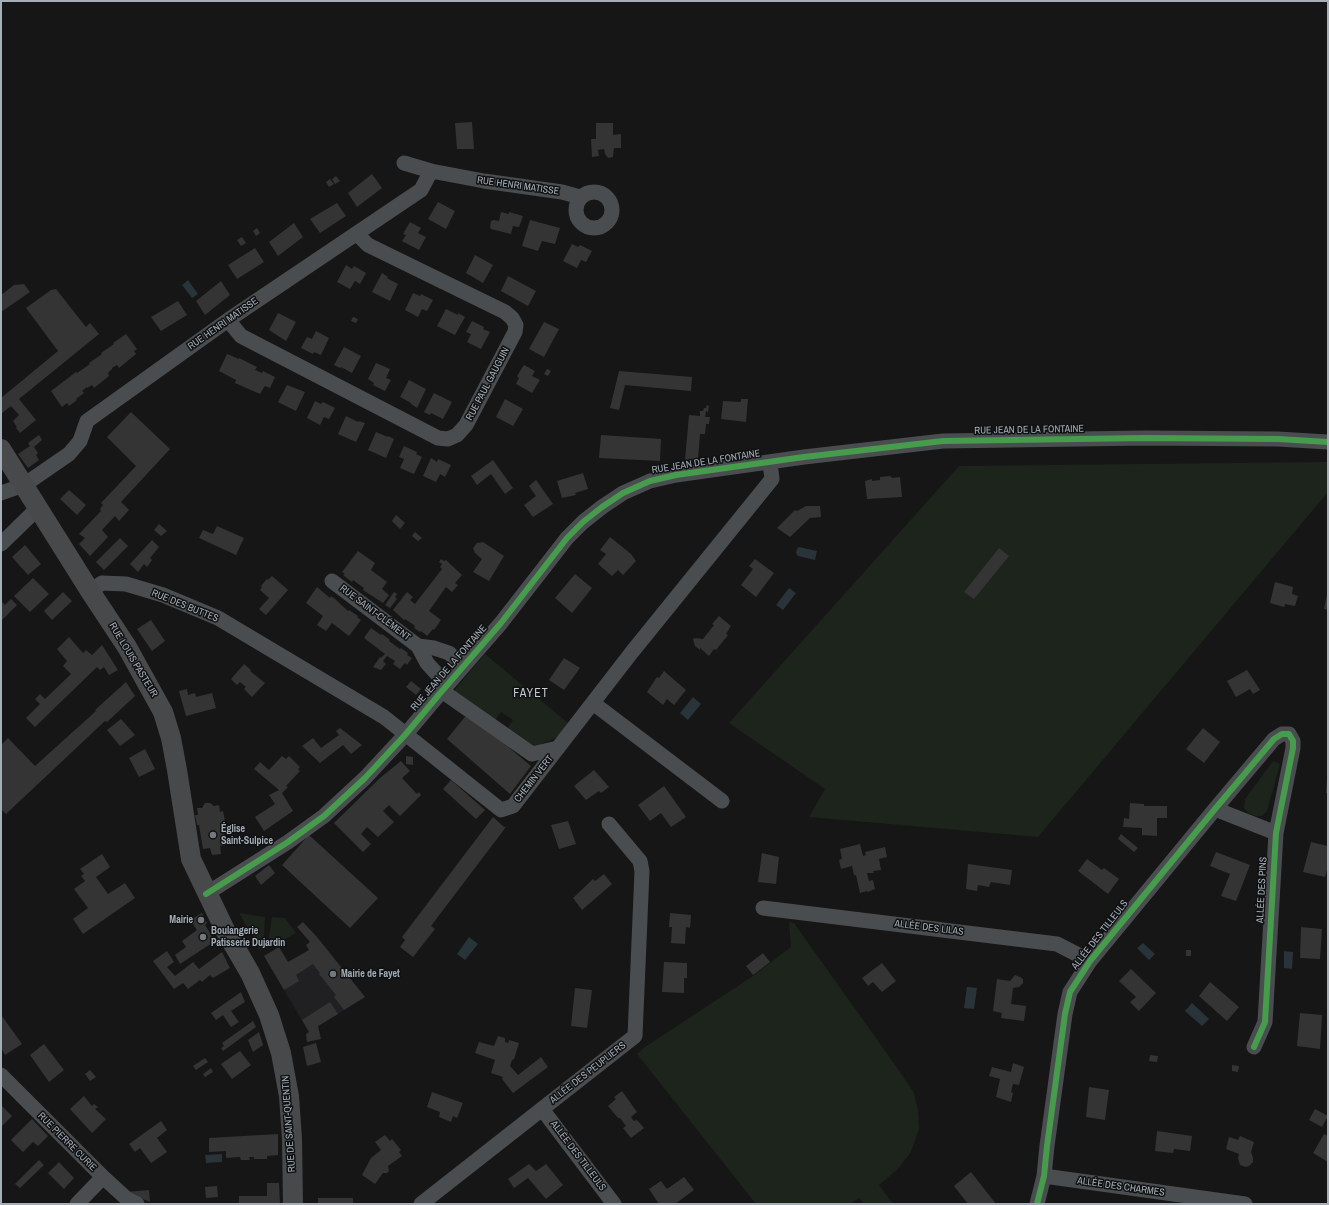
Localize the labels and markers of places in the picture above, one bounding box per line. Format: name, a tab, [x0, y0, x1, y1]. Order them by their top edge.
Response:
place label: Église Saint-Sulpice	[221, 823, 273, 846]
marker: Église Saint-Sulpice	[208, 830, 218, 840]
place label: Mairie	[169, 914, 193, 926]
marker: Mairie	[196, 915, 206, 925]
place label: Boulangerie Patisserie Dujardin	[211, 925, 285, 948]
marker: Boulangerie Patisserie Dujardin	[198, 932, 208, 942]
place label: Mairie de Fayet	[341, 968, 400, 980]
marker: Mairie de Fayet	[328, 969, 338, 979]

